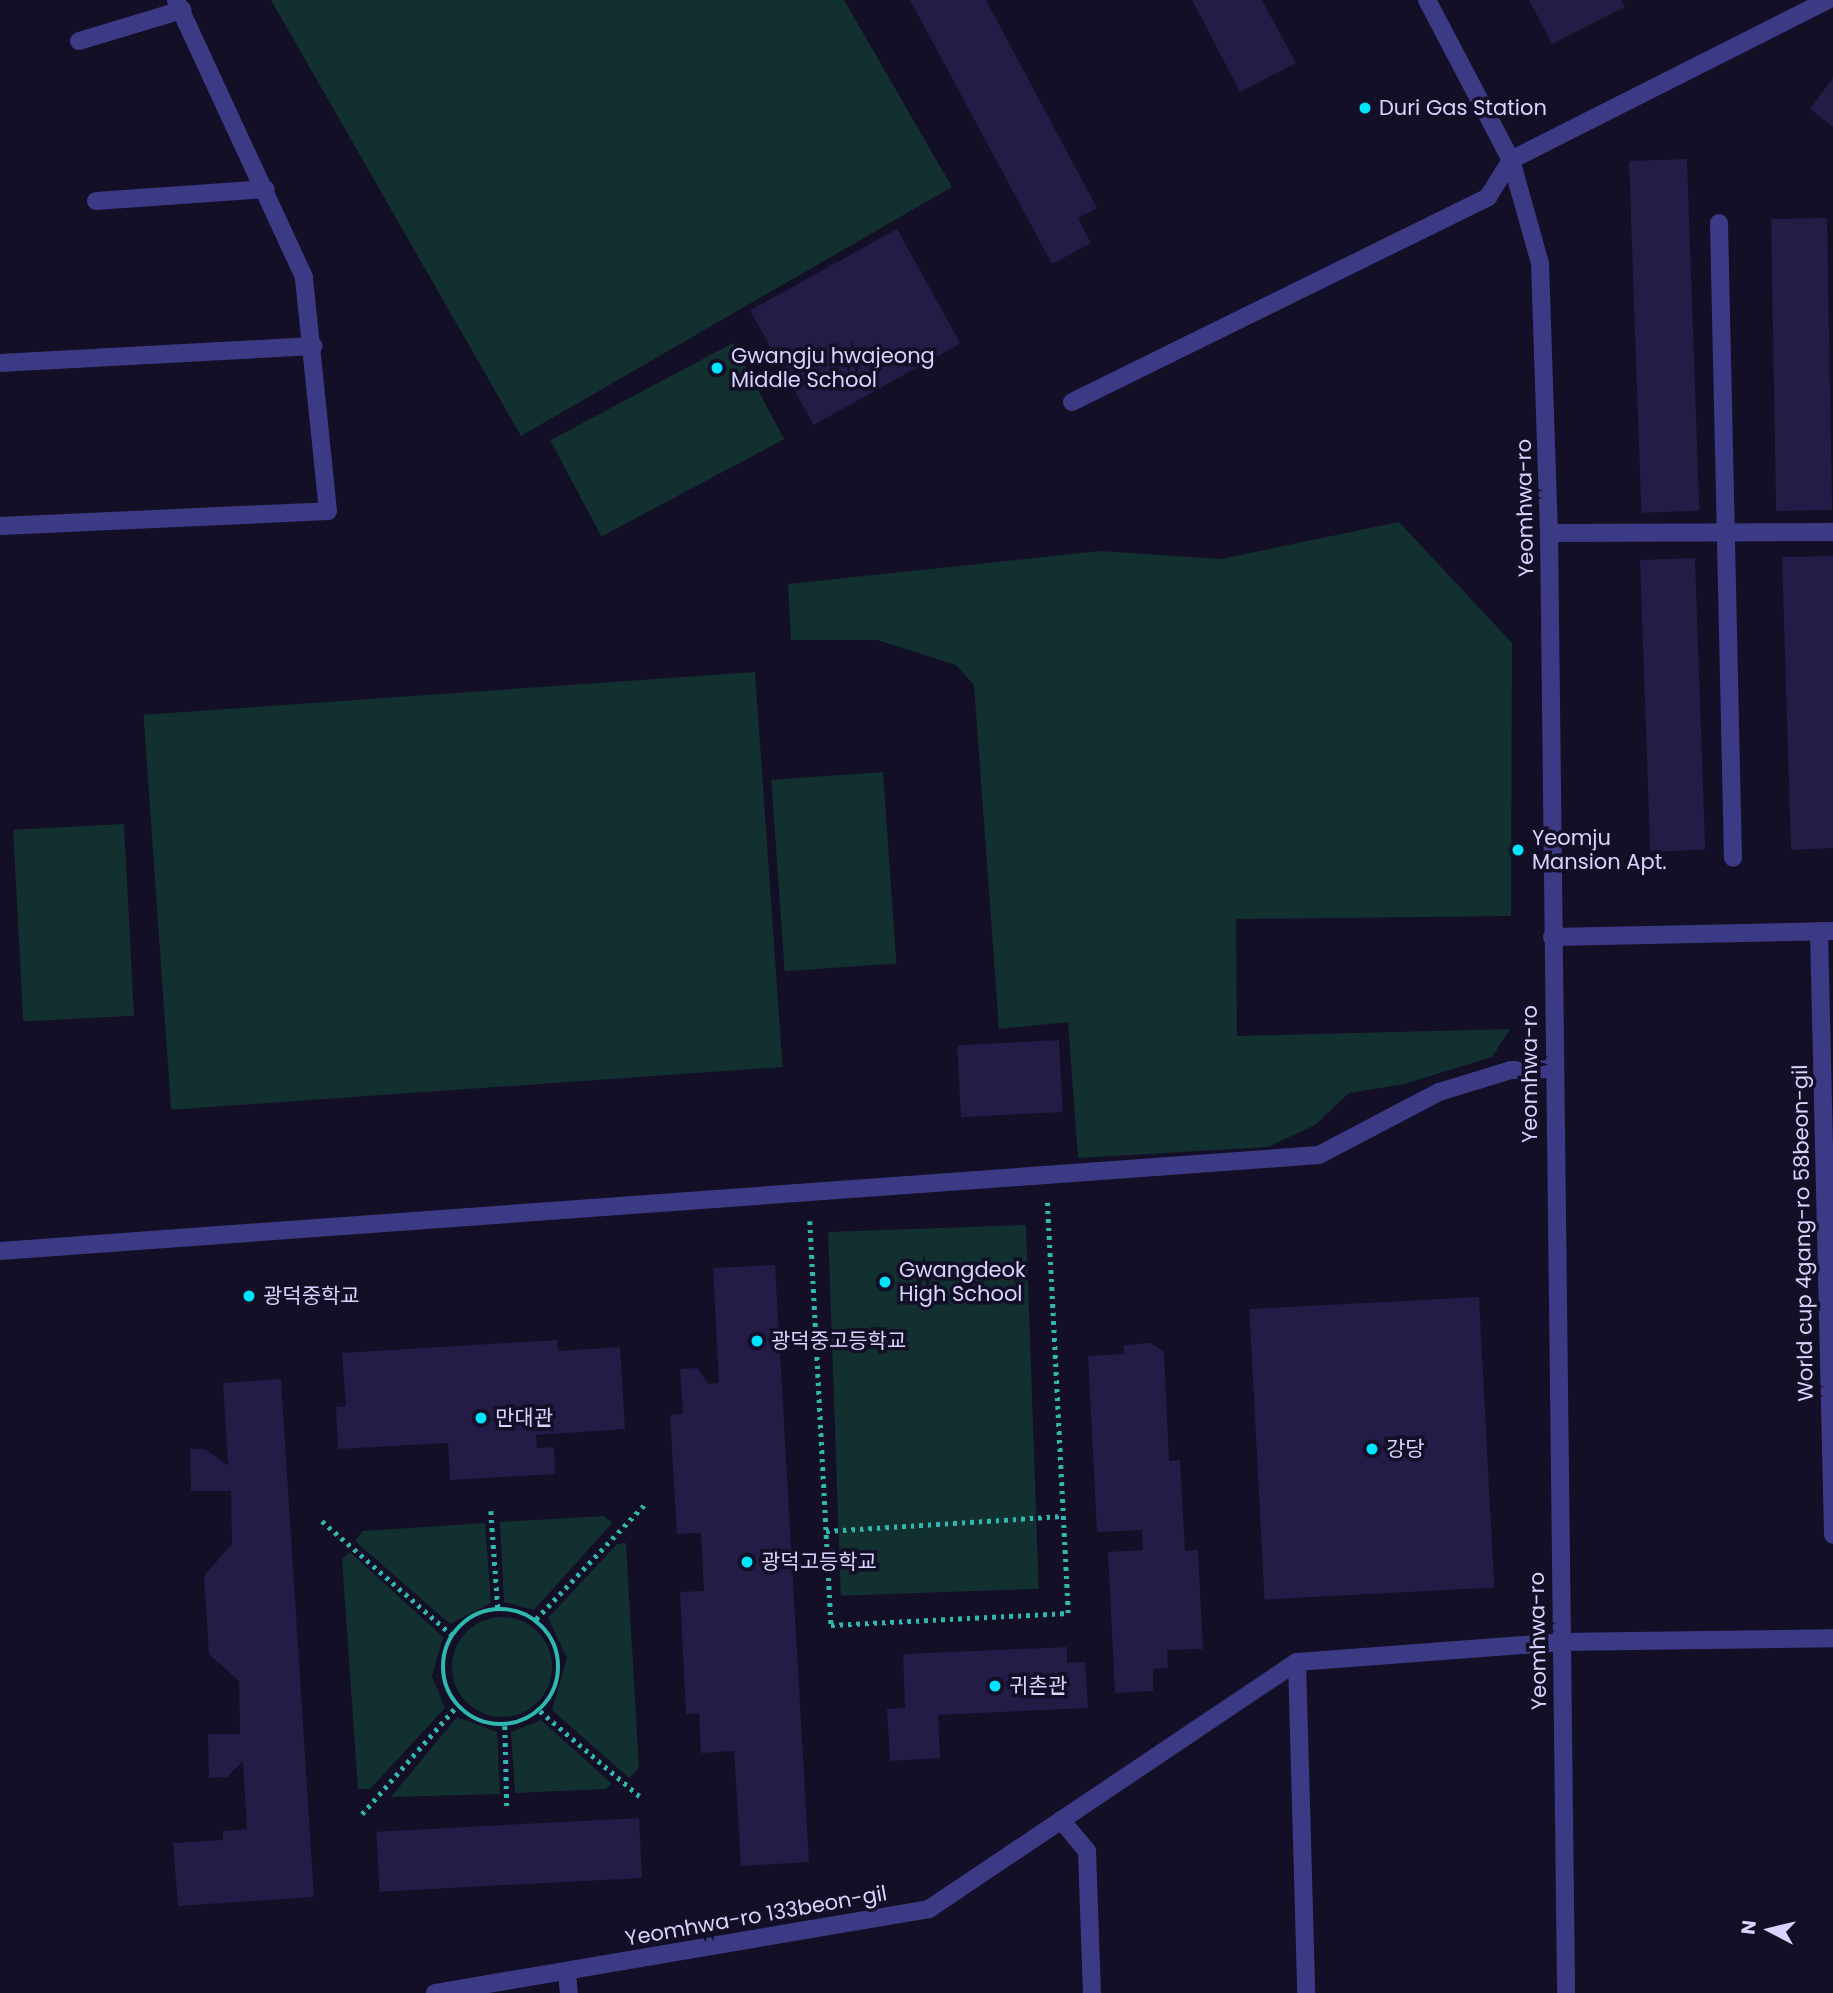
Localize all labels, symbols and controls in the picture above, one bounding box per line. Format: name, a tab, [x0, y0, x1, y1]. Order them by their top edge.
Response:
place label: Duri Gas Station	[1379, 95, 1547, 121]
marker: Duri Gas Station	[1357, 100, 1373, 116]
place label: Gwangju hwajeong Middle School	[731, 343, 935, 393]
marker: Gwangju hwajeong Middle School	[709, 360, 725, 376]
street label: Yeomhwa-ro	[1511, 439, 1539, 577]
place label: Yeomju Mansion Apt.	[1532, 825, 1667, 875]
marker: Yeomju Mansion Apt.	[1510, 842, 1526, 858]
street label: Yeomhwa-ro	[1517, 1005, 1543, 1143]
street label: World cup 4gang-ro 58beon-gil	[1787, 1064, 1819, 1402]
place label: Gwangdeok High School	[899, 1257, 1026, 1307]
marker: Gwangdeok High School	[877, 1274, 893, 1290]
place label: 광덕중학교	[263, 1283, 360, 1309]
marker: 광덕중학교	[241, 1288, 257, 1304]
place label: 광덕중고등학교	[771, 1328, 906, 1354]
marker: 광덕중고등학교	[749, 1333, 765, 1349]
place label: 만대관	[495, 1405, 553, 1431]
marker: 만대관	[473, 1410, 489, 1426]
place label: 강당	[1386, 1436, 1425, 1462]
marker: 강당	[1364, 1441, 1380, 1457]
place label: 광덕고등학교	[761, 1549, 877, 1575]
marker: 광덕고등학교	[739, 1554, 755, 1570]
street label: Yeomhwa-ro	[1524, 1572, 1552, 1710]
place label: 귀촌관	[1009, 1673, 1067, 1699]
marker: 귀촌관	[987, 1678, 1003, 1694]
street label: Yeomhwa-ro 133beon-gil	[623, 1881, 889, 1951]
north arrow	[1735, 1895, 1805, 1965]
text: N	[1734, 1919, 1763, 1936]

